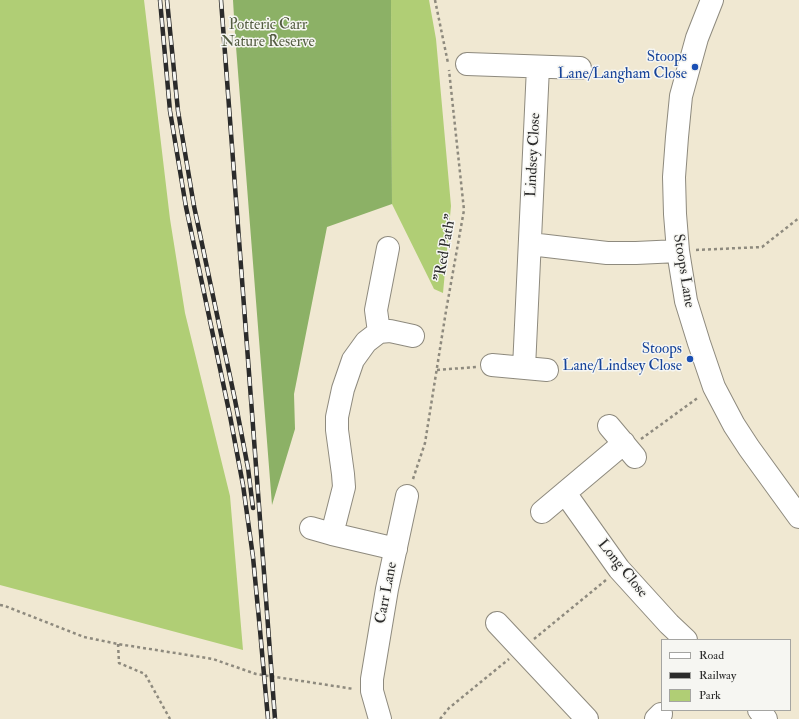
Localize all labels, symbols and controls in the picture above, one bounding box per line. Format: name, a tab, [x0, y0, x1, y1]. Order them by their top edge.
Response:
park label: Potteric Carr Nature Reserve	[221, 17, 315, 52]
place label: Stoops Lane/Langham Close	[558, 49, 687, 84]
marker: Stoops Lane/Langham Close	[690, 62, 700, 72]
street label: Lindsey Close	[523, 112, 545, 198]
street label: "Red Path"	[431, 213, 461, 283]
street label: Stoops Lane	[668, 233, 698, 309]
place label: Stoops Lane/Lindsey Close	[563, 341, 682, 376]
marker: Stoops Lane/Lindsey Close	[685, 354, 695, 364]
street label: Long Close	[593, 536, 651, 602]
street label: Carr Lane	[372, 561, 402, 625]
legend	[661, 639, 791, 711]
text: Road	[699, 648, 724, 663]
text: Railway	[699, 668, 736, 683]
text: Park	[699, 688, 721, 703]

